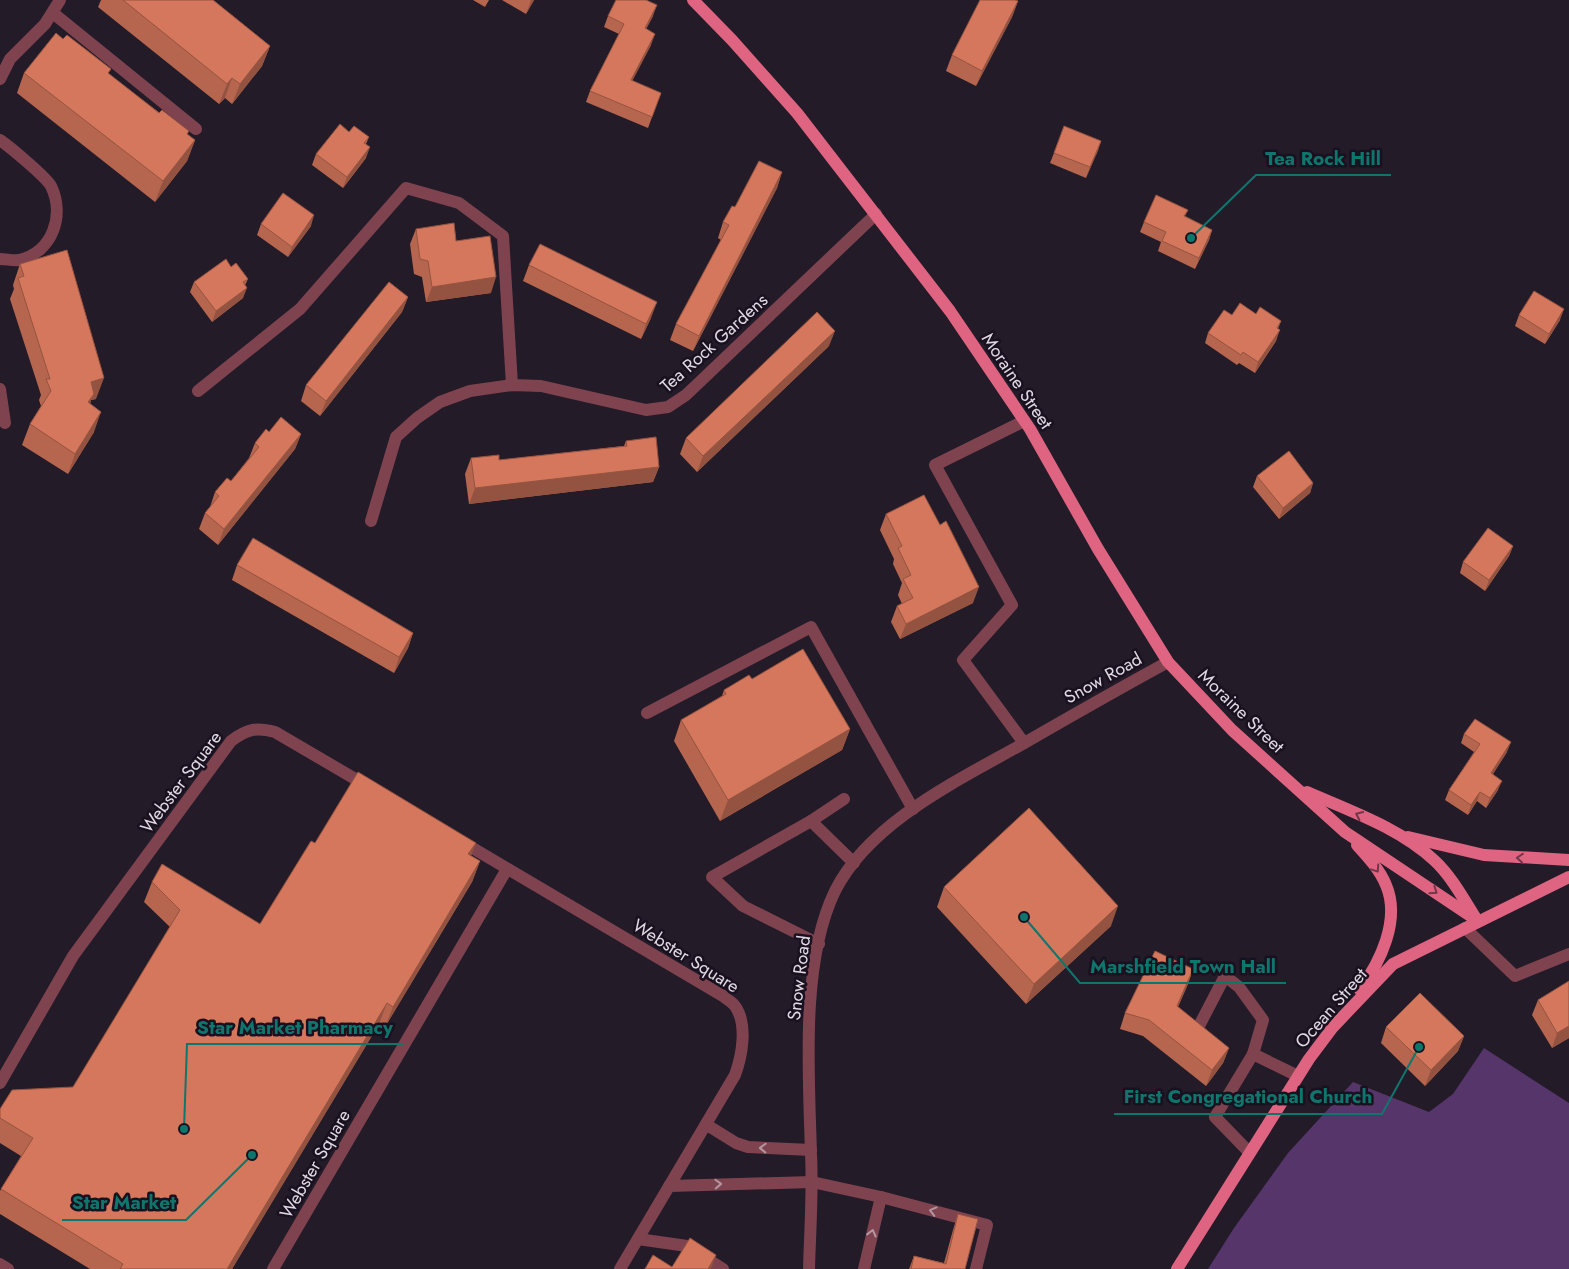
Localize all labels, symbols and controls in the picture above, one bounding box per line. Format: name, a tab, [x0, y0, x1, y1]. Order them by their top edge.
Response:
callout: Tea Rock Hill	[1256, 141, 1391, 175]
text: Tea Rock Hill	[1265, 145, 1381, 172]
street label: Tea Rock Gardens	[654, 288, 774, 398]
street label: Moraine Street	[975, 328, 1059, 435]
street label: Snow Road	[1059, 646, 1147, 710]
street label: Moraine Street	[1192, 663, 1290, 759]
street label: Webster Square	[134, 726, 228, 838]
one-way arrow	[1355, 811, 1364, 821]
one-way arrow	[1516, 853, 1524, 864]
one-way arrow	[1370, 863, 1379, 873]
one-way arrow	[1428, 885, 1437, 894]
street label: Webster Square	[627, 913, 745, 999]
street label: Snow Road	[781, 934, 817, 1022]
callout: Marshfield Town Hall	[1080, 949, 1286, 983]
text: Marshfield Town Hall	[1090, 953, 1276, 980]
street label: Ocean Street	[1289, 962, 1374, 1054]
callout: Star Market Pharmacy	[187, 1010, 403, 1044]
text: Star Market Pharmacy	[197, 1014, 394, 1041]
callout: First Congregational Church	[1114, 1080, 1382, 1114]
text: First Congregational Church	[1124, 1083, 1372, 1110]
street label: Webster Square	[273, 1105, 357, 1223]
one-way arrow	[758, 1142, 766, 1153]
one-way arrow	[714, 1179, 722, 1189]
callout: Star Market	[62, 1186, 186, 1220]
text: Star Market	[72, 1189, 176, 1216]
one-way arrow	[929, 1206, 937, 1216]
one-way arrow	[867, 1229, 877, 1237]

